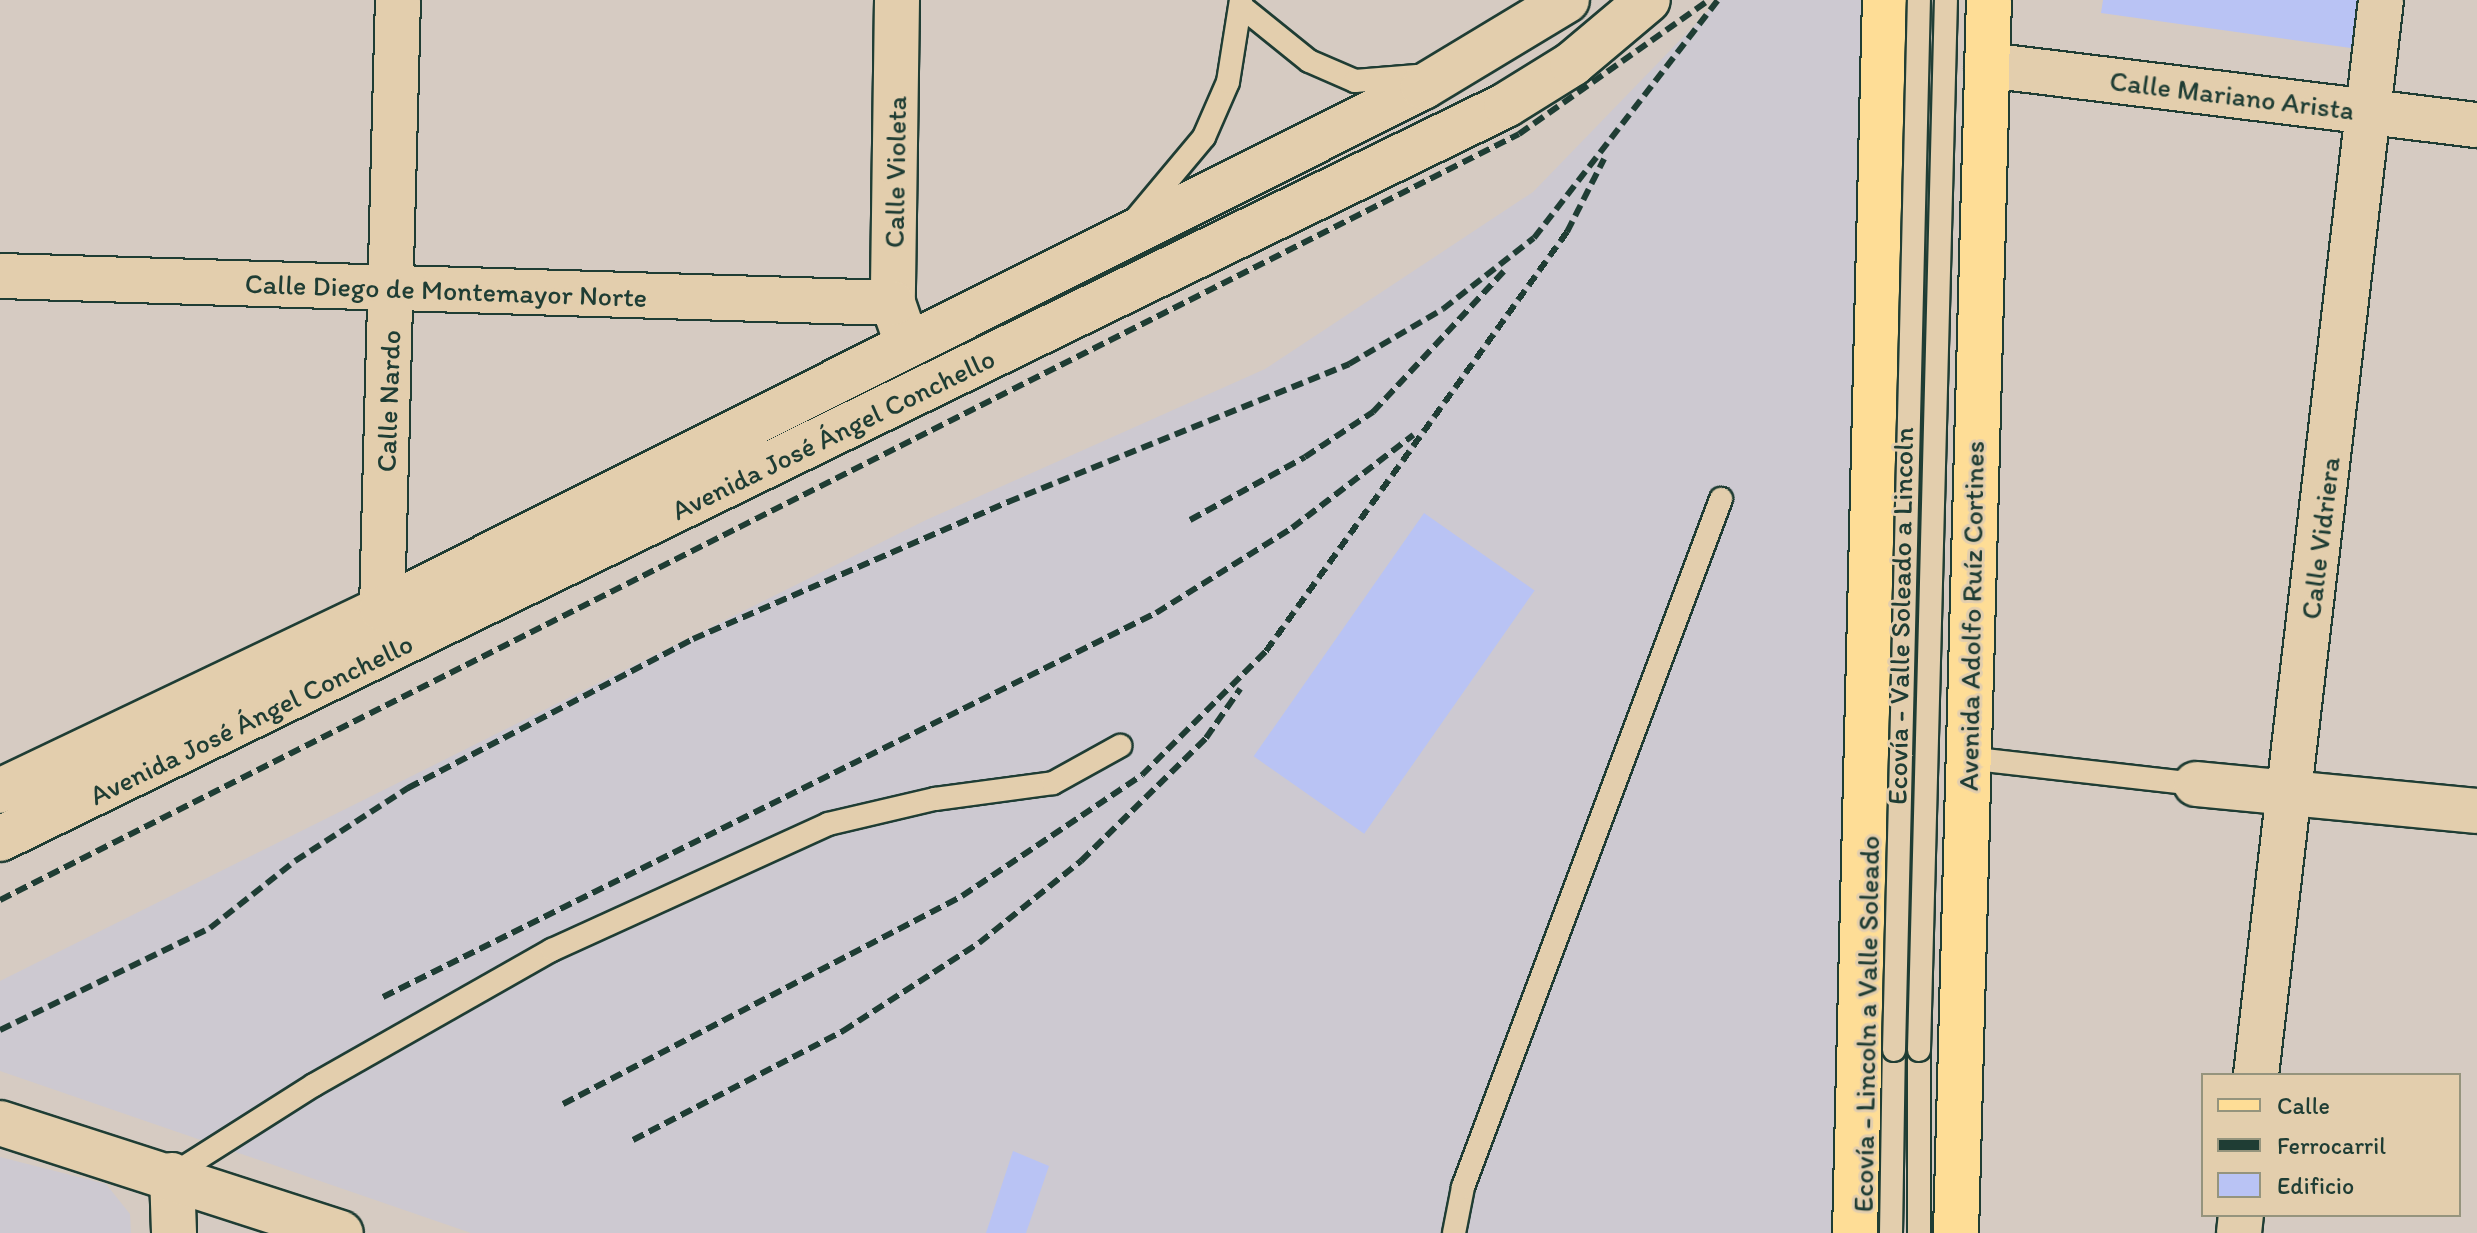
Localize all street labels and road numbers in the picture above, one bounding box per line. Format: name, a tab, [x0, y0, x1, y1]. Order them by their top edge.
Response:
street label: Calle Mariano Arista	[2108, 63, 2356, 127]
street label: Calle Violeta	[877, 96, 913, 248]
street label: Calle Diego de Montemayor Norte	[244, 266, 648, 314]
street label: Calle Nardo	[369, 330, 407, 472]
street label: Avenida José Ángel Conchello	[666, 341, 1000, 527]
street label: Ecovía - Valle Soleado a Lincoln	[1880, 428, 1920, 804]
street label: Avenida Adolfo Ruíz Cortines	[1951, 440, 1991, 792]
street label: Calle Vidriera	[2293, 455, 2347, 621]
street label: Avenida José Ángel Conchello	[84, 626, 418, 812]
street label: Ecovía - Lincoln a Valle Soleado	[1846, 836, 1886, 1212]

